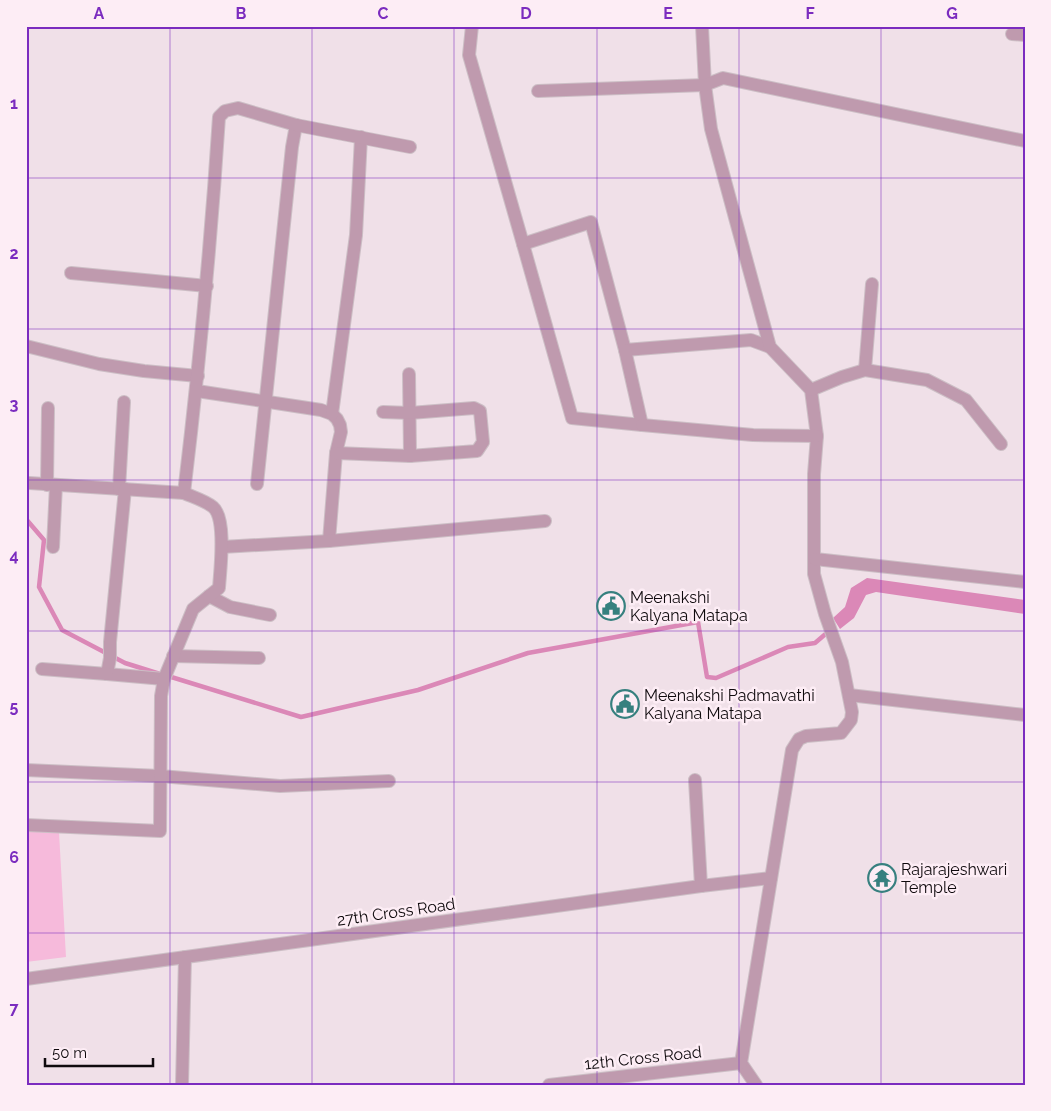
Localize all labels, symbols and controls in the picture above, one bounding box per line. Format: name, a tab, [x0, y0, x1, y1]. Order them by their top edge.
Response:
text: A	[94, 4, 105, 23]
text: B	[236, 4, 247, 23]
text: C	[378, 4, 389, 23]
text: D	[520, 4, 532, 23]
text: E	[663, 4, 673, 23]
text: F	[805, 4, 815, 23]
text: G	[946, 4, 958, 23]
text: 1	[10, 94, 18, 113]
text: 2	[9, 244, 19, 263]
text: 3	[10, 395, 19, 414]
text: 4	[9, 546, 19, 565]
place label: Meenakshi Kalyana Matapa	[630, 588, 748, 625]
public building icon: Meenakshi Kalyana Matapa	[596, 591, 626, 621]
place label: Meenakshi Padmavathi Kalyana Matapa	[644, 686, 815, 723]
public building icon: Meenakshi Padmavathi Kalyana Matapa	[610, 689, 640, 719]
text: 5	[10, 697, 19, 716]
text: 6	[9, 848, 19, 867]
place label: Rajarajeshwari Temple	[901, 860, 1007, 897]
temple icon: Rajarajeshwari Temple	[867, 863, 897, 893]
street label: 27th Cross Road	[336, 894, 457, 930]
text: 7	[10, 999, 19, 1018]
scale bar	[45, 1036, 152, 1068]
street label: 12th Cross Road	[583, 1042, 703, 1074]
text: 50 m	[52, 1044, 87, 1062]

